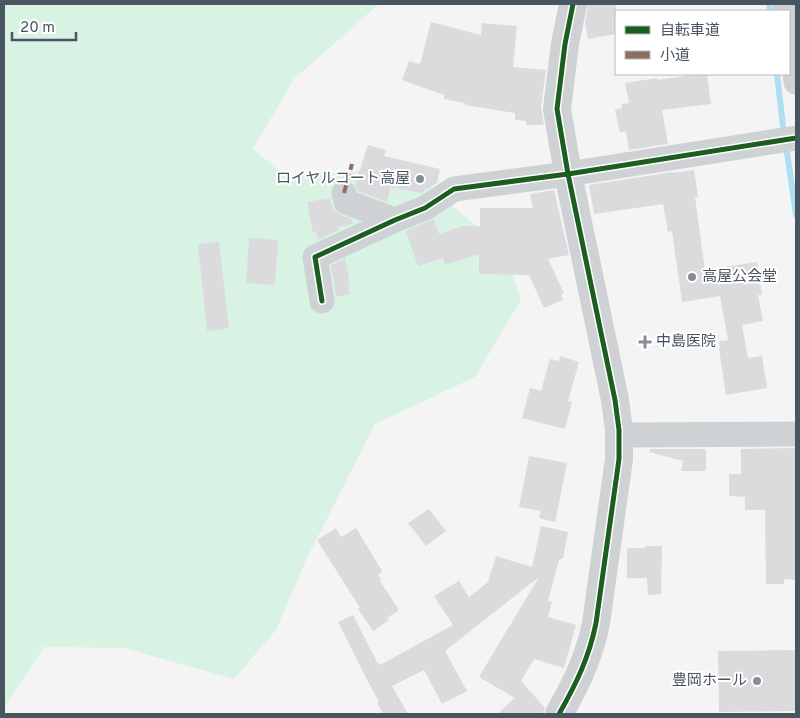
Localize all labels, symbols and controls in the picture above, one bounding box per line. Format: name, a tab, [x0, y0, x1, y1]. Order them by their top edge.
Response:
scale bar	[12, 10, 76, 42]
legend	[615, 10, 790, 75]
text: 20 m	[20, 19, 55, 38]
text: 自転車道	[660, 22, 720, 41]
text: 小道	[660, 47, 690, 66]
place label: ロイヤルコート高屋	[276, 170, 410, 189]
marker: ロイヤルコート高屋	[414, 173, 426, 185]
place label: 高屋公会堂	[702, 268, 777, 287]
marker: 高屋公会堂	[686, 271, 698, 283]
place label: 中島医院	[656, 333, 716, 352]
marker: 中島医院	[638, 335, 652, 349]
place label: 豊岡ホール	[672, 672, 747, 691]
marker: 豊岡ホール	[751, 675, 763, 687]

